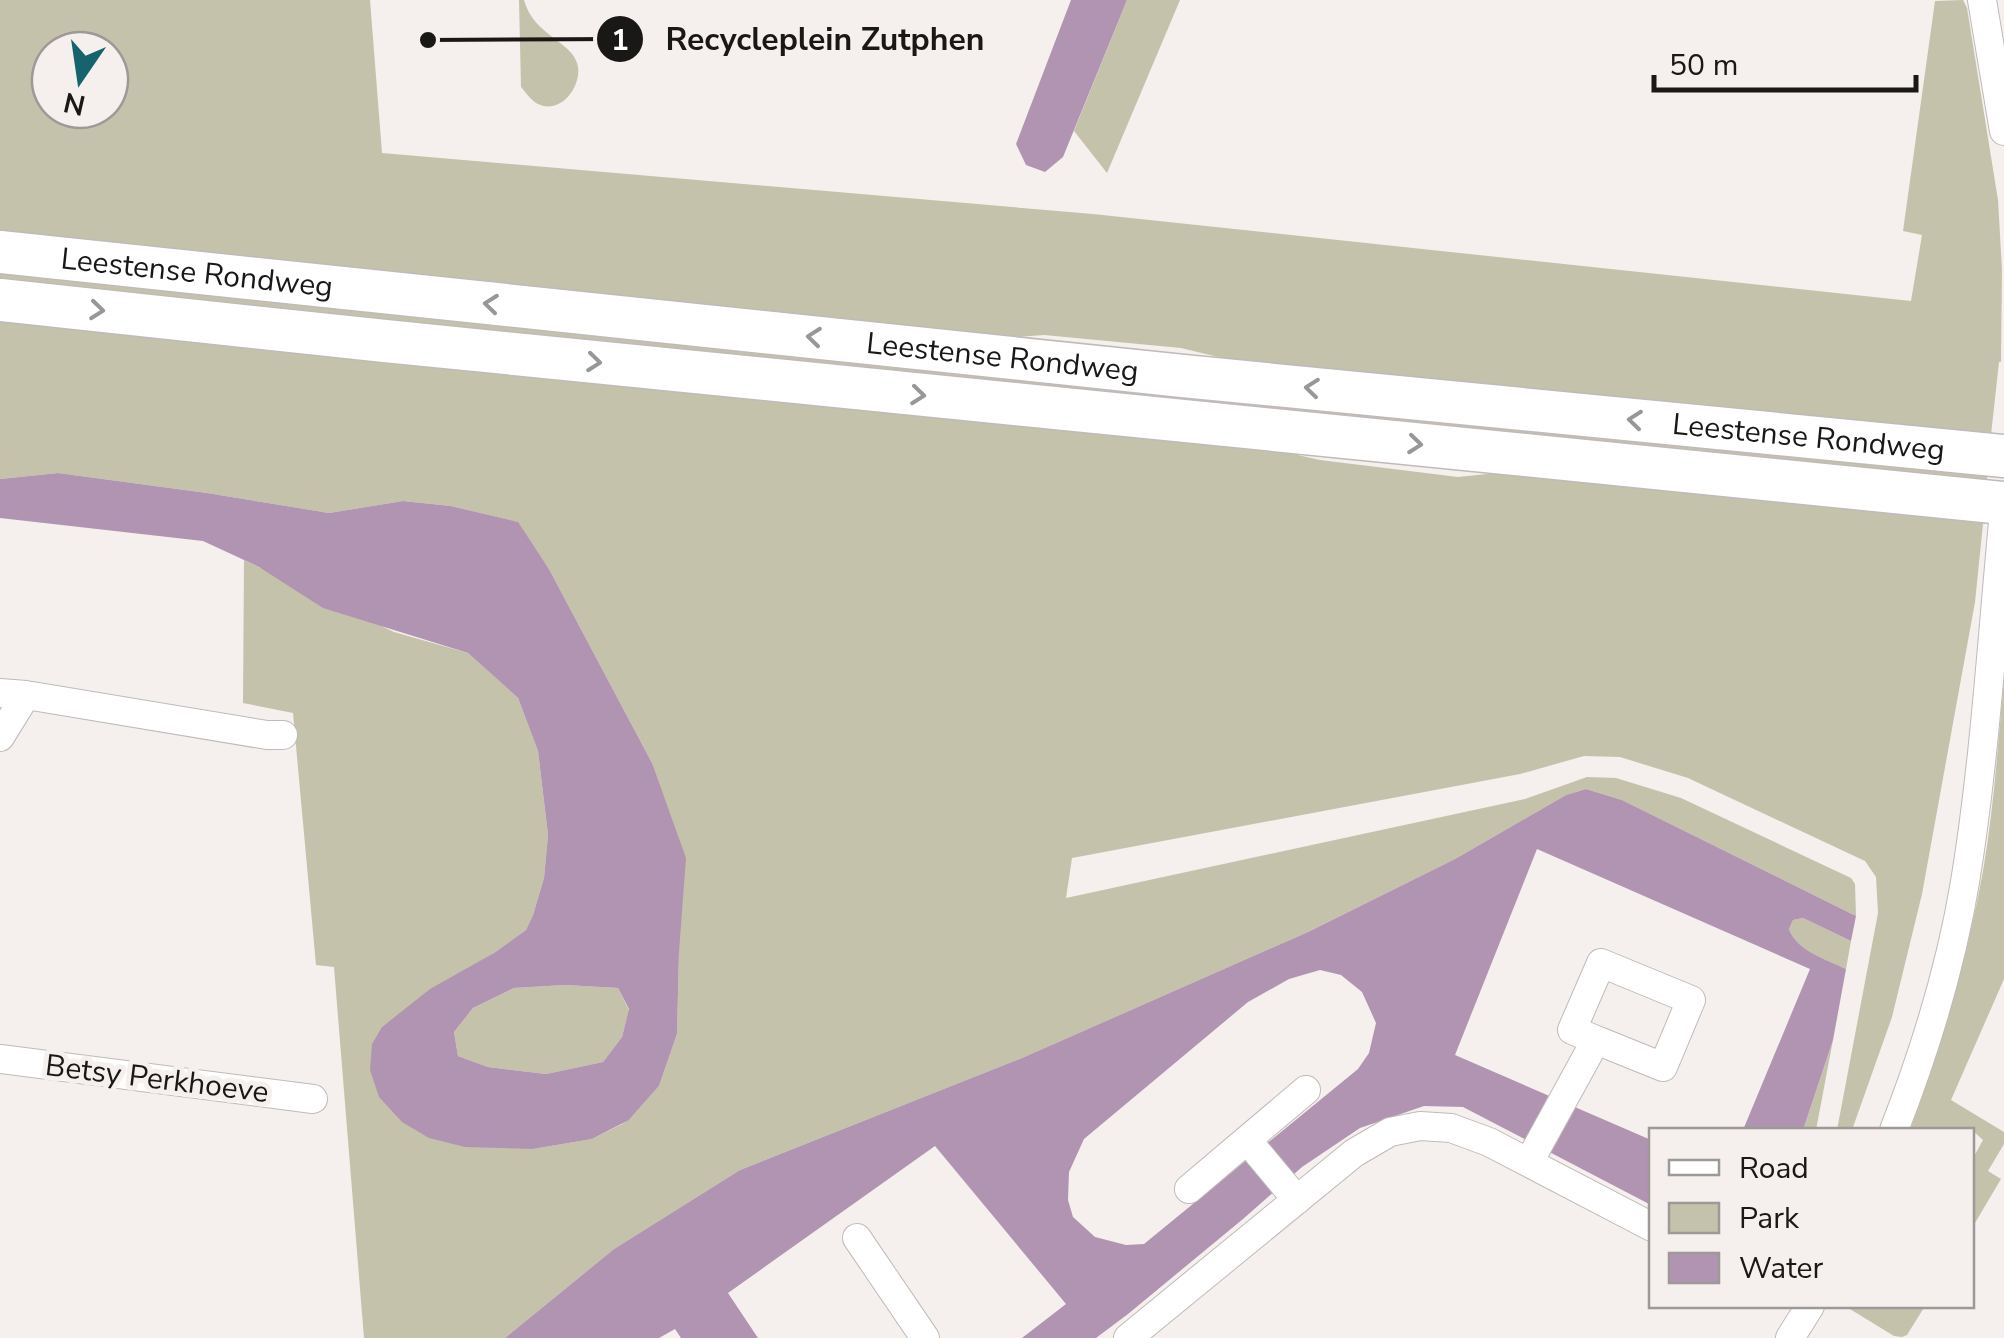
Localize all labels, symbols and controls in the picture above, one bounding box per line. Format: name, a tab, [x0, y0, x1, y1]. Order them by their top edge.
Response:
callout: Recycleplein Zutphen	[595, 8, 1004, 70]
text: Recycleplein Zutphen	[665, 18, 985, 61]
text: 1	[611, 20, 629, 61]
north arrow	[30, 30, 130, 130]
scale bar	[1654, 30, 1916, 92]
text: 50 m	[1669, 45, 1738, 86]
text: N	[60, 83, 89, 124]
street label: Leestense Rondweg	[59, 238, 335, 307]
one-way arrow	[483, 294, 499, 315]
one-way arrow	[89, 299, 105, 320]
street label: Leestense Rondweg	[864, 322, 1141, 392]
one-way arrow	[806, 327, 822, 349]
one-way arrow	[587, 351, 603, 373]
one-way arrow	[1303, 378, 1319, 399]
one-way arrow	[910, 384, 926, 405]
street label: Leestense Rondweg	[1671, 403, 1947, 471]
one-way arrow	[1627, 409, 1643, 431]
one-way arrow	[1408, 433, 1424, 455]
street label: Betsy Perkhoeve	[43, 1045, 271, 1113]
legend	[1649, 1128, 1974, 1308]
text: Road	[1739, 1148, 1809, 1189]
text: Park	[1739, 1198, 1800, 1239]
text: Water	[1739, 1248, 1824, 1289]

